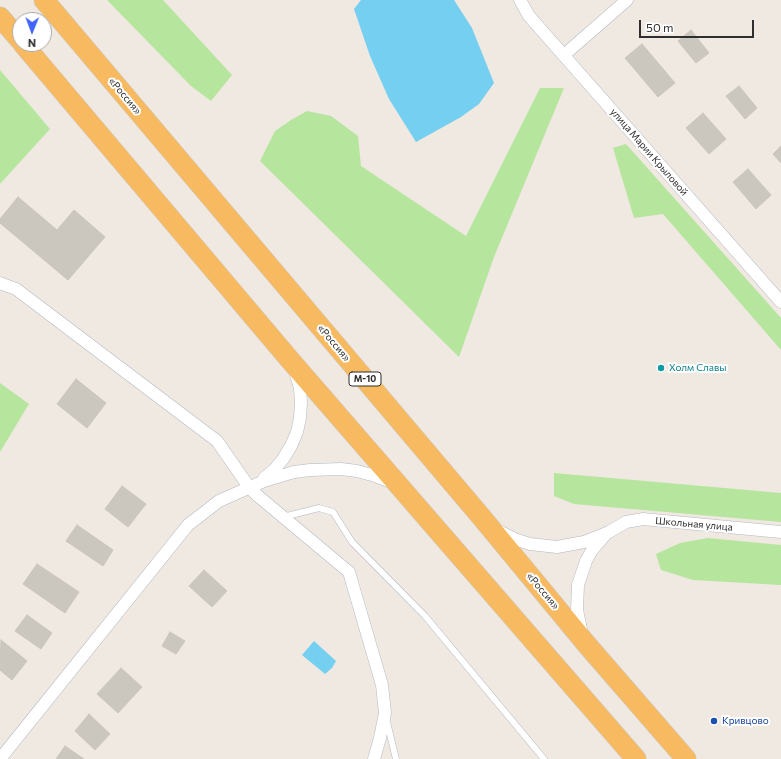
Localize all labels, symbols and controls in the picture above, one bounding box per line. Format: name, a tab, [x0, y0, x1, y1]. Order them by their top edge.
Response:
north arrow	[12, 12, 52, 52]
scale bar	[641, 12, 756, 38]
text: 50 m	[646, 20, 674, 34]
text: N	[28, 37, 36, 50]
street label: «Россия»	[106, 75, 144, 117]
street label: улица Марии Крыловой	[608, 106, 690, 198]
street label: «Россия»	[315, 322, 353, 364]
place label: Холм Славы	[669, 362, 727, 374]
marker: Холм Славы	[656, 363, 666, 373]
road number: М-10	[349, 372, 381, 386]
street label: Школьная улица	[655, 515, 733, 533]
street label: «Россия»	[524, 570, 562, 612]
place label: Кривцово	[722, 715, 769, 727]
marker: Кривцово	[709, 716, 719, 726]

